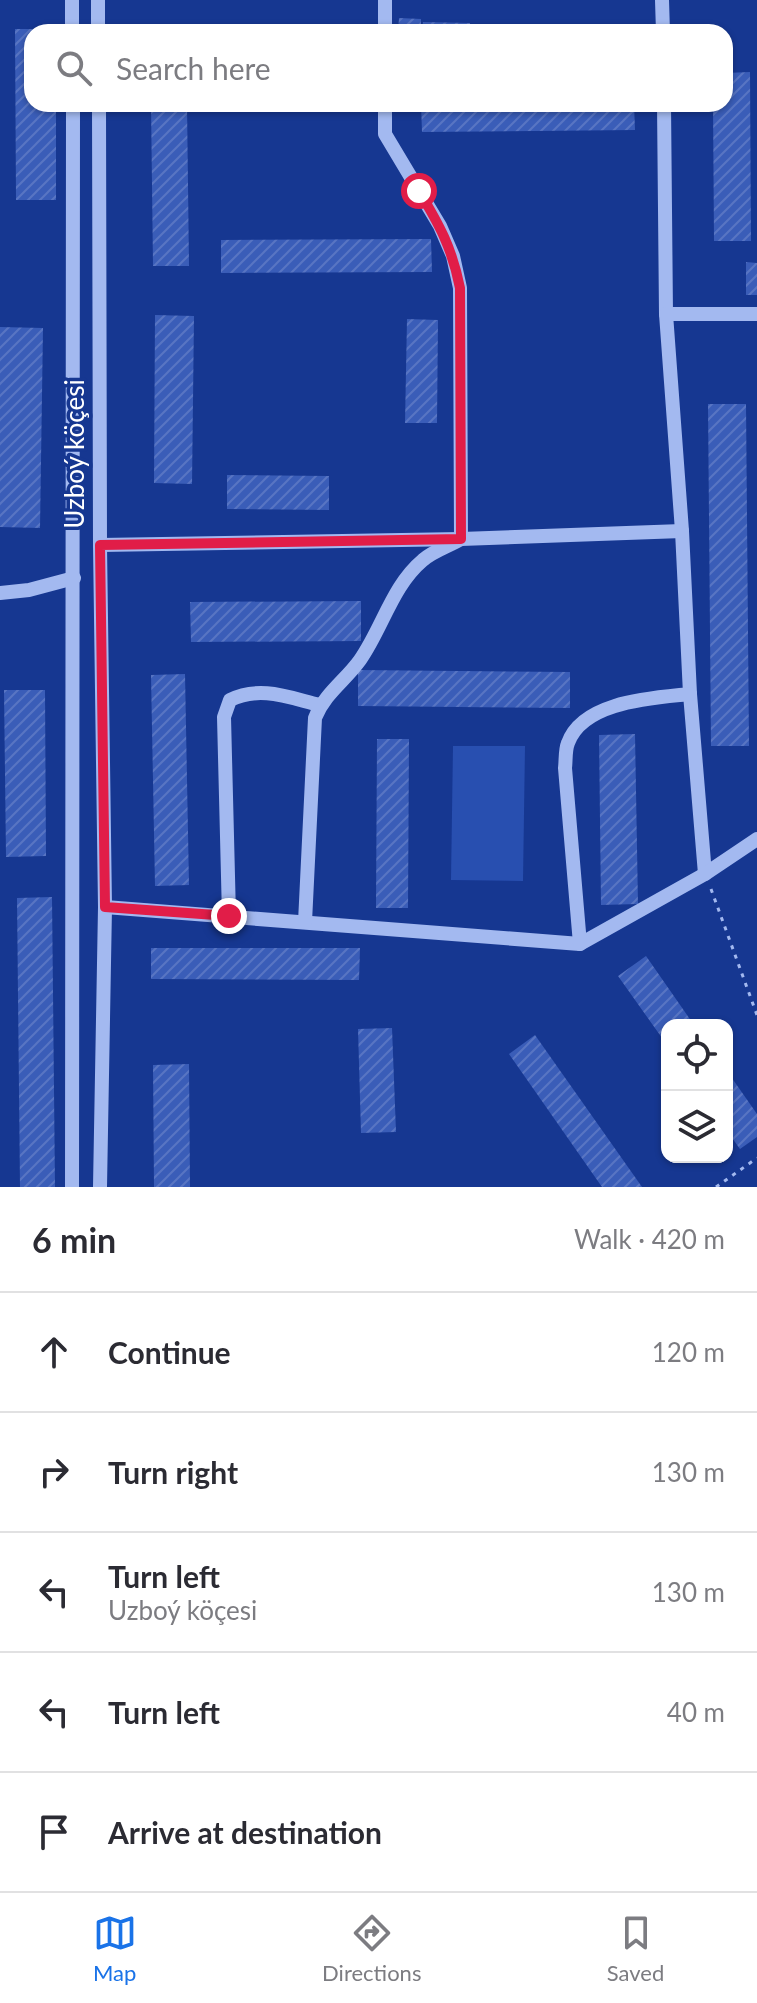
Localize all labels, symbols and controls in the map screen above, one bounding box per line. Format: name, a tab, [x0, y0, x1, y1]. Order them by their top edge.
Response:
search box	[24, 24, 733, 112]
icon: search	[52, 46, 96, 90]
text: Search here	[116, 50, 271, 86]
route start	[401, 173, 437, 209]
street label: Uzboý köçesi	[58, 379, 90, 529]
route end	[211, 898, 247, 934]
map controls	[661, 1019, 733, 1163]
button: locate	[661, 1019, 733, 1091]
button: layers	[661, 1091, 733, 1163]
text: 6 min	[32, 1219, 116, 1260]
text: Walk · 420 m	[574, 1223, 725, 1255]
icon: ahead	[32, 1330, 76, 1374]
text: Continue	[108, 1334, 231, 1370]
text: 120 m	[652, 1336, 725, 1368]
icon: right	[32, 1450, 76, 1494]
text: Turn right	[108, 1454, 238, 1490]
text: 130 m	[652, 1456, 725, 1488]
text: Turn left	[108, 1558, 220, 1594]
icon: left	[32, 1570, 76, 1614]
text: 130 m	[652, 1576, 725, 1608]
text: Uzboý köçesi	[108, 1594, 257, 1626]
icon: left	[32, 1690, 76, 1734]
text: Turn left	[108, 1694, 220, 1730]
text: 40 m	[667, 1696, 725, 1728]
icon: arrive	[32, 1810, 76, 1854]
text: Arrive at destination	[108, 1814, 382, 1850]
tab: Map	[93, 1911, 137, 1986]
tab: Directions	[322, 1911, 421, 1986]
tab: Saved	[607, 1911, 664, 1986]

